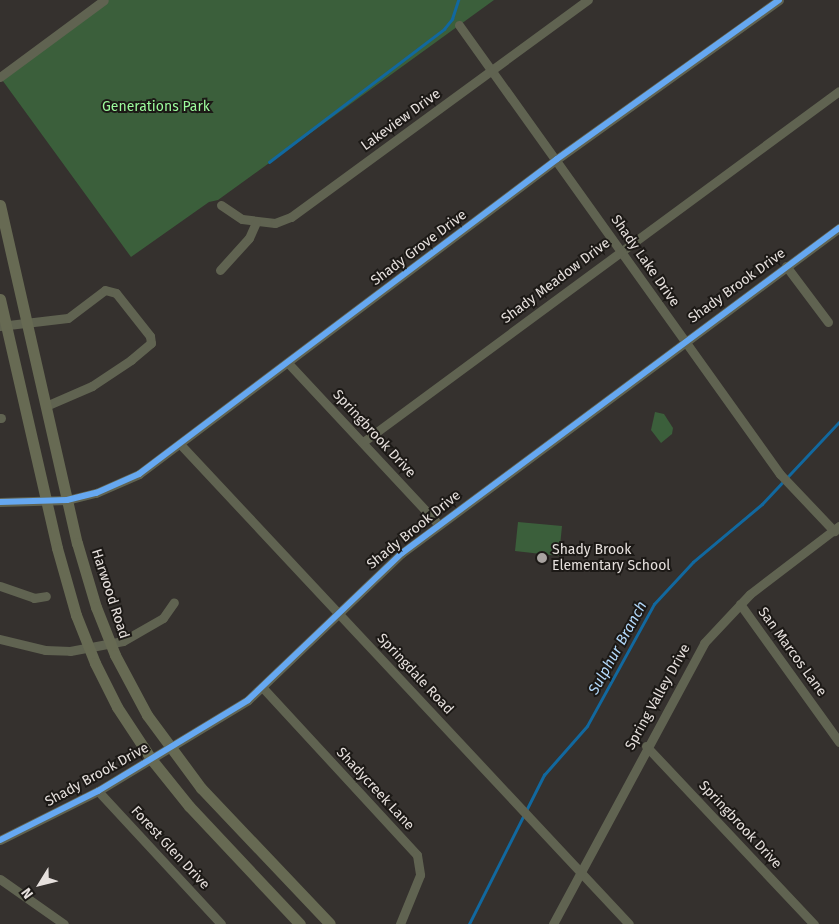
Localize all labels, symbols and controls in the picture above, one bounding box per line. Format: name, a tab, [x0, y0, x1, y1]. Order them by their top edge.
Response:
street label: Lakeview Drive	[358, 86, 444, 154]
park label: Generations Park	[102, 99, 210, 115]
street label: Shady Grove Drive	[368, 207, 470, 289]
street label: Shady Lake Drive	[607, 212, 683, 310]
street label: Shady Meadow Drive	[498, 235, 614, 327]
street label: Shady Brook Drive	[685, 245, 789, 327]
street label: Springbrook Drive	[329, 387, 419, 481]
street label: Shady Brook Drive	[364, 487, 464, 573]
place label: Shady Brook Elementary School	[552, 542, 670, 574]
street label: Harwood Road	[88, 547, 132, 641]
marker: Shady Brook Elementary School	[536, 552, 548, 564]
water label: Sulphur Branch	[585, 598, 651, 698]
street label: San Marcos Lane	[754, 604, 830, 700]
street label: Springdale Road	[373, 630, 457, 718]
street label: Spring Valley Drive	[622, 641, 694, 753]
street label: Shady Brook Drive	[42, 740, 152, 810]
street label: Shadycreek Lane	[332, 744, 418, 834]
street label: Springbrook Drive	[695, 778, 785, 872]
street label: Forest Glen Drive	[127, 803, 213, 893]
north arrow	[15, 859, 65, 909]
text: N	[18, 884, 37, 902]

